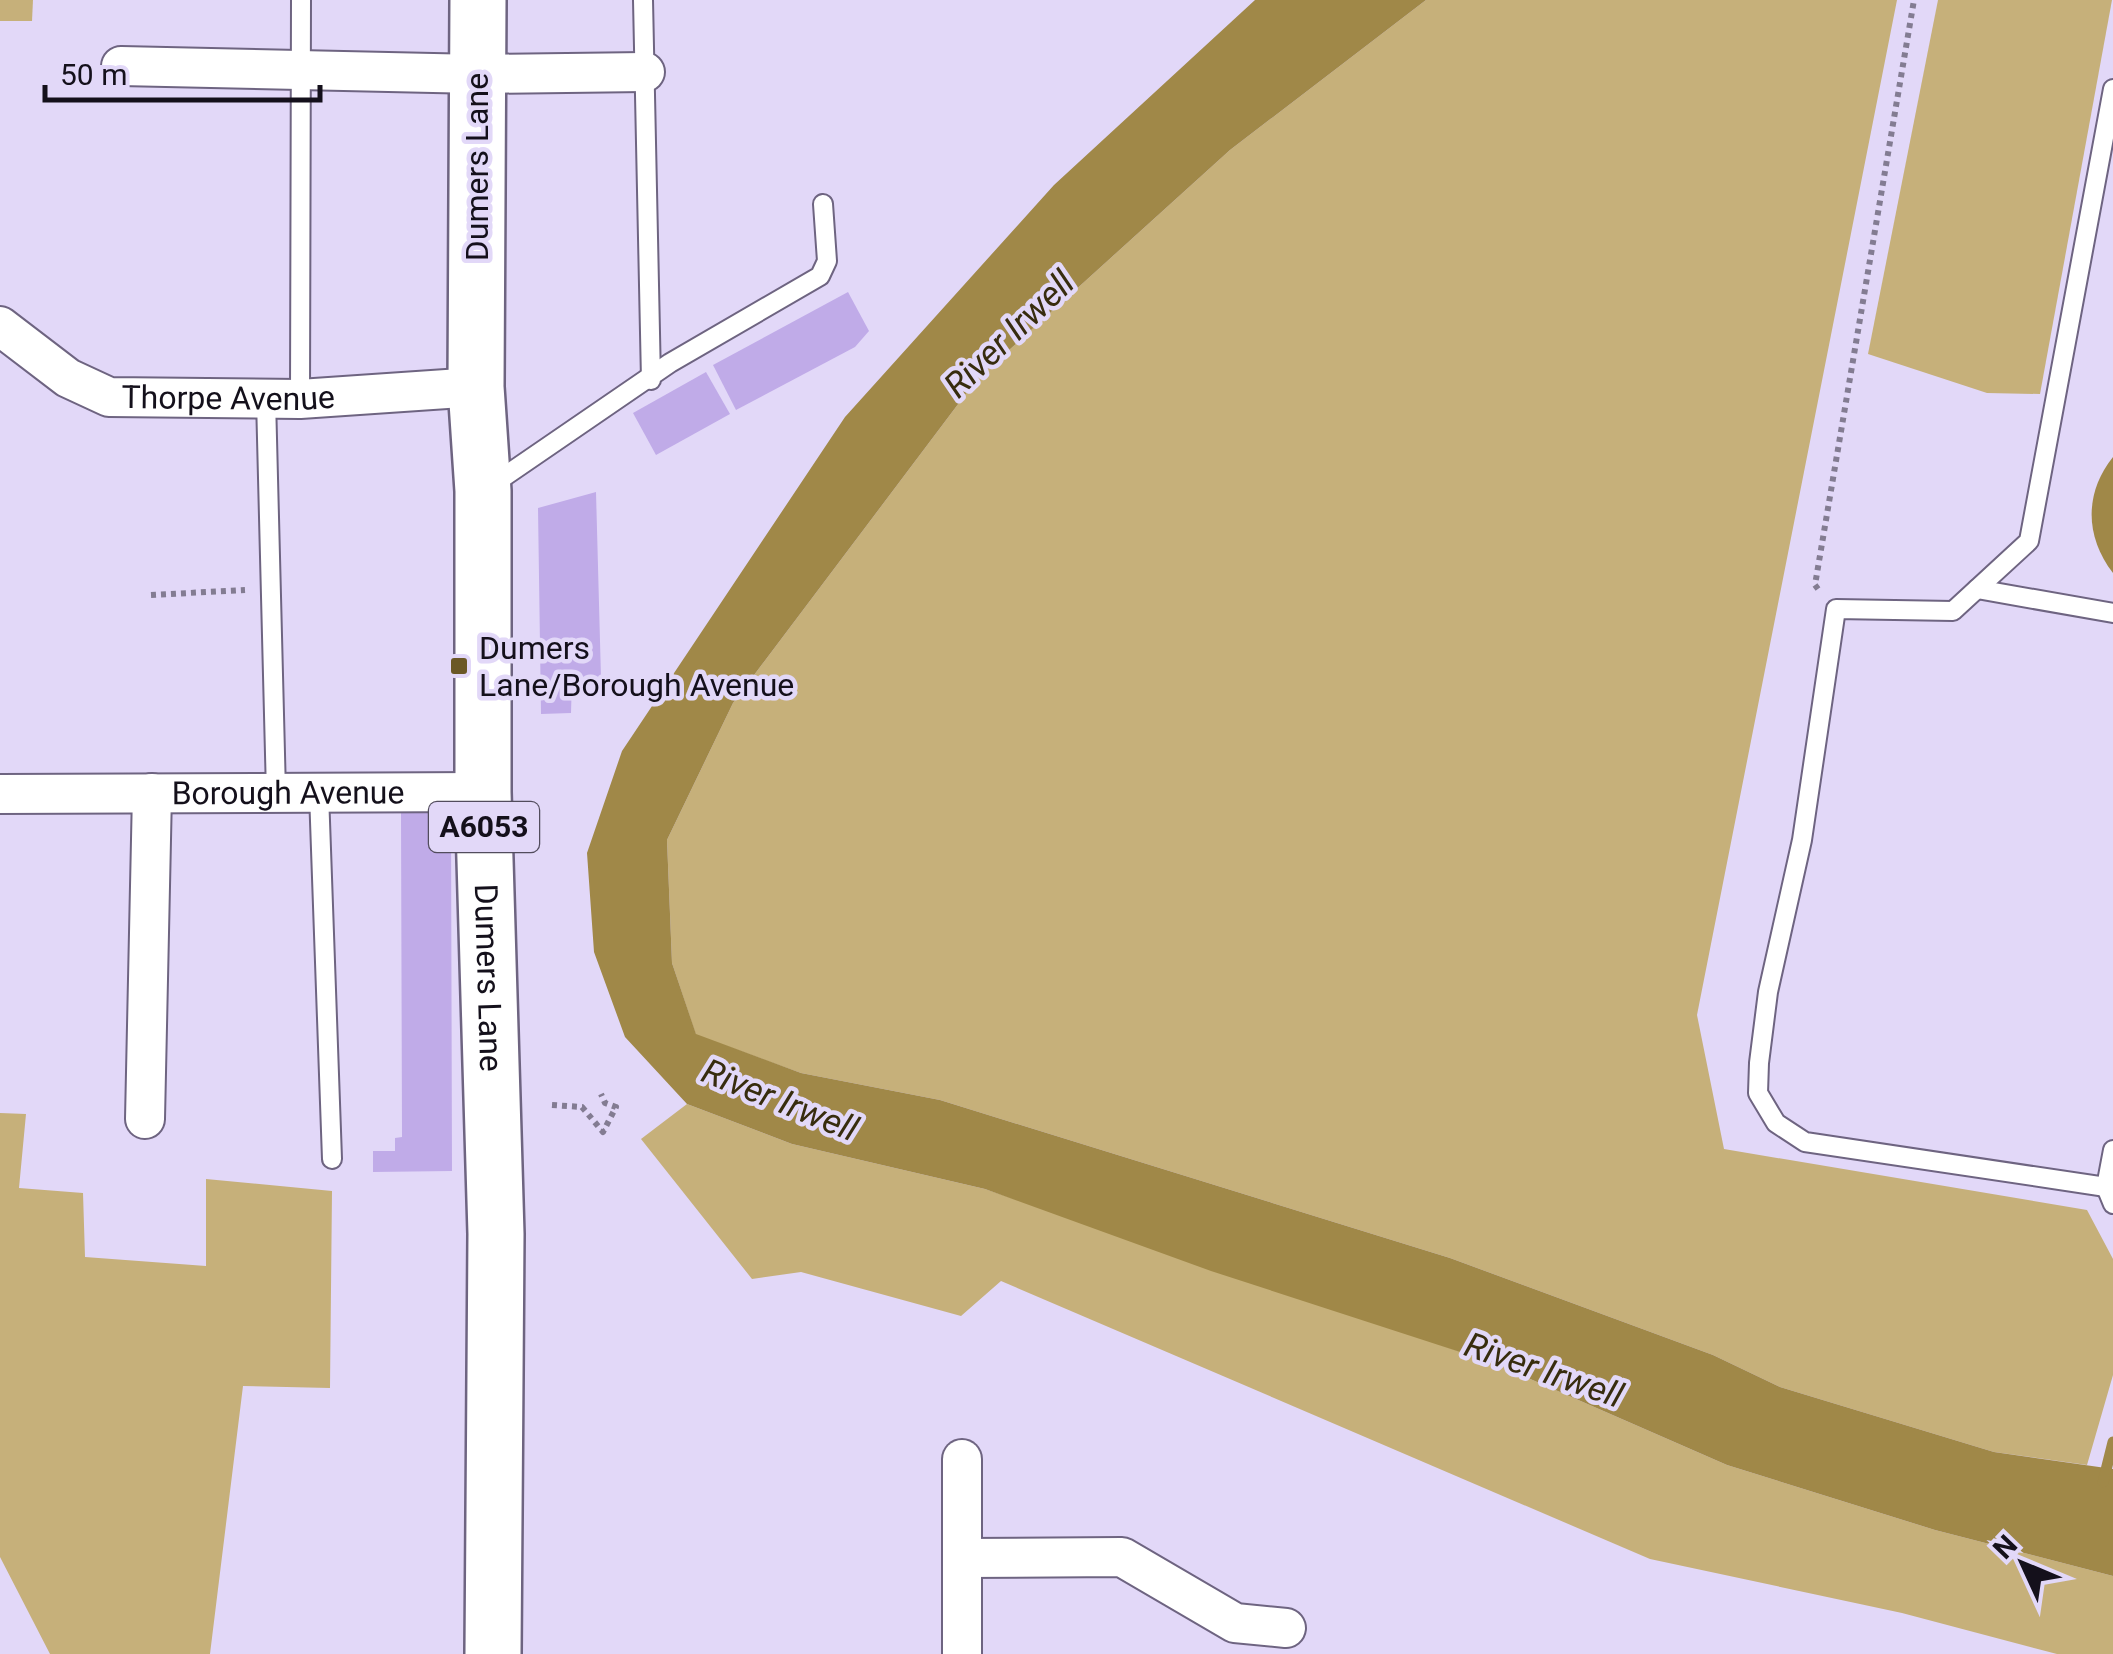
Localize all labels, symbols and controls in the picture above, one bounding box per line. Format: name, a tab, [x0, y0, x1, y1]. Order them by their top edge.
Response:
scale bar	[45, 40, 320, 102]
text: 50 m	[60, 57, 127, 92]
street label: Dumers Lane	[458, 73, 496, 261]
water label: River Irwell	[936, 262, 1083, 406]
street label: Thorpe Avenue	[121, 378, 336, 418]
place label: Dumers Lane/Borough Avenue	[479, 629, 794, 704]
marker: Dumers Lane/Borough Avenue	[448, 655, 470, 677]
street label: Borough Avenue	[172, 773, 404, 812]
road number: A6053	[429, 802, 539, 852]
street label: Dumers Lane	[467, 883, 510, 1072]
water label: River Irwell	[696, 1051, 864, 1151]
water label: River Irwell	[1459, 1324, 1629, 1417]
north arrow	[1973, 1514, 2073, 1614]
text: N	[1987, 1528, 2024, 1566]

